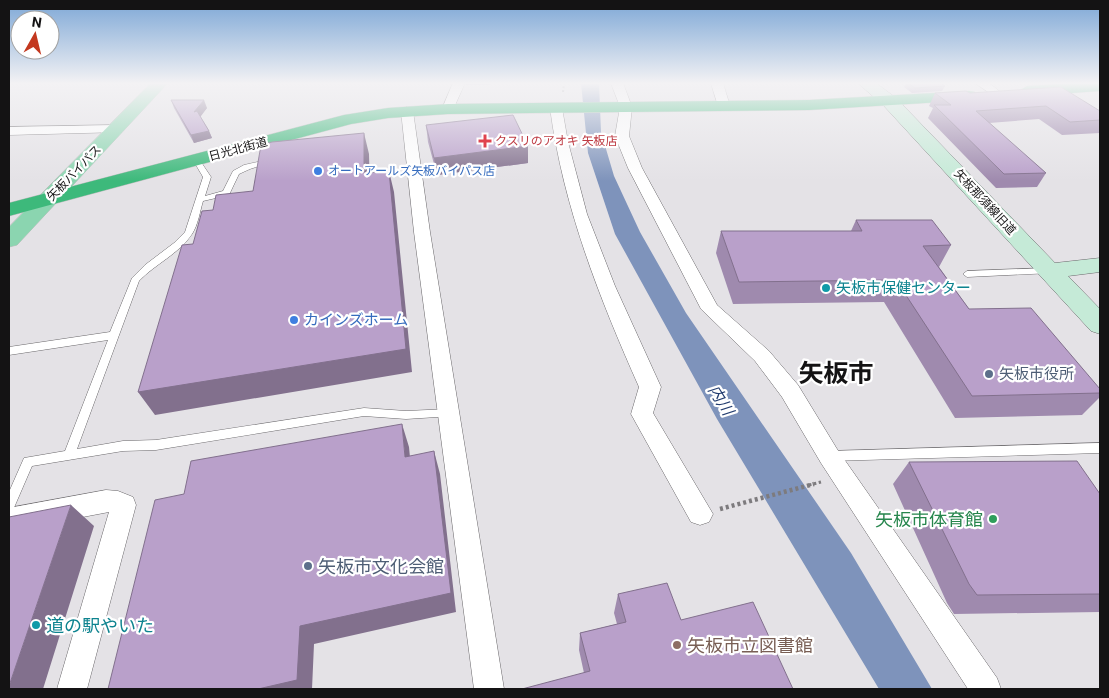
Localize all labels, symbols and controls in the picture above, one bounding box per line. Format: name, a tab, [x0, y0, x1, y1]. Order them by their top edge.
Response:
north arrow	[10, 10, 60, 60]
text: N	[31, 14, 43, 31]
street label: 日光北街道	[207, 134, 269, 164]
place label: クスリのアオキ 矢板店	[495, 134, 618, 148]
marker: クスリのアオキ 矢板店	[479, 135, 491, 147]
street label: 矢板バイパス	[44, 142, 104, 204]
place label: オートアールズ矢板バイパス店	[328, 164, 495, 178]
marker: オートアールズ矢板バイパス店	[312, 165, 324, 177]
street label: 矢板那須線旧道	[951, 167, 1019, 237]
place label: 矢板市保健センター	[836, 279, 971, 297]
marker: 矢板市保健センター	[820, 282, 832, 294]
place label: カインズホーム	[304, 311, 408, 329]
marker: カインズホーム	[288, 314, 300, 326]
district label: 矢板市	[798, 359, 874, 388]
place label: 矢板市役所	[999, 365, 1074, 383]
marker: 矢板市役所	[983, 368, 995, 380]
water label: 内川	[704, 381, 739, 420]
place label: 矢板市体育館	[875, 509, 983, 530]
marker: 矢板市体育館	[987, 513, 999, 525]
place label: 矢板市文化会館	[318, 556, 444, 577]
marker: 矢板市文化会館	[302, 560, 314, 572]
place label: 道の駅やいた	[46, 615, 154, 636]
marker: 道の駅やいた	[30, 619, 42, 631]
place label: 矢板市立図書館	[687, 635, 813, 656]
marker: 矢板市立図書館	[671, 639, 683, 651]

